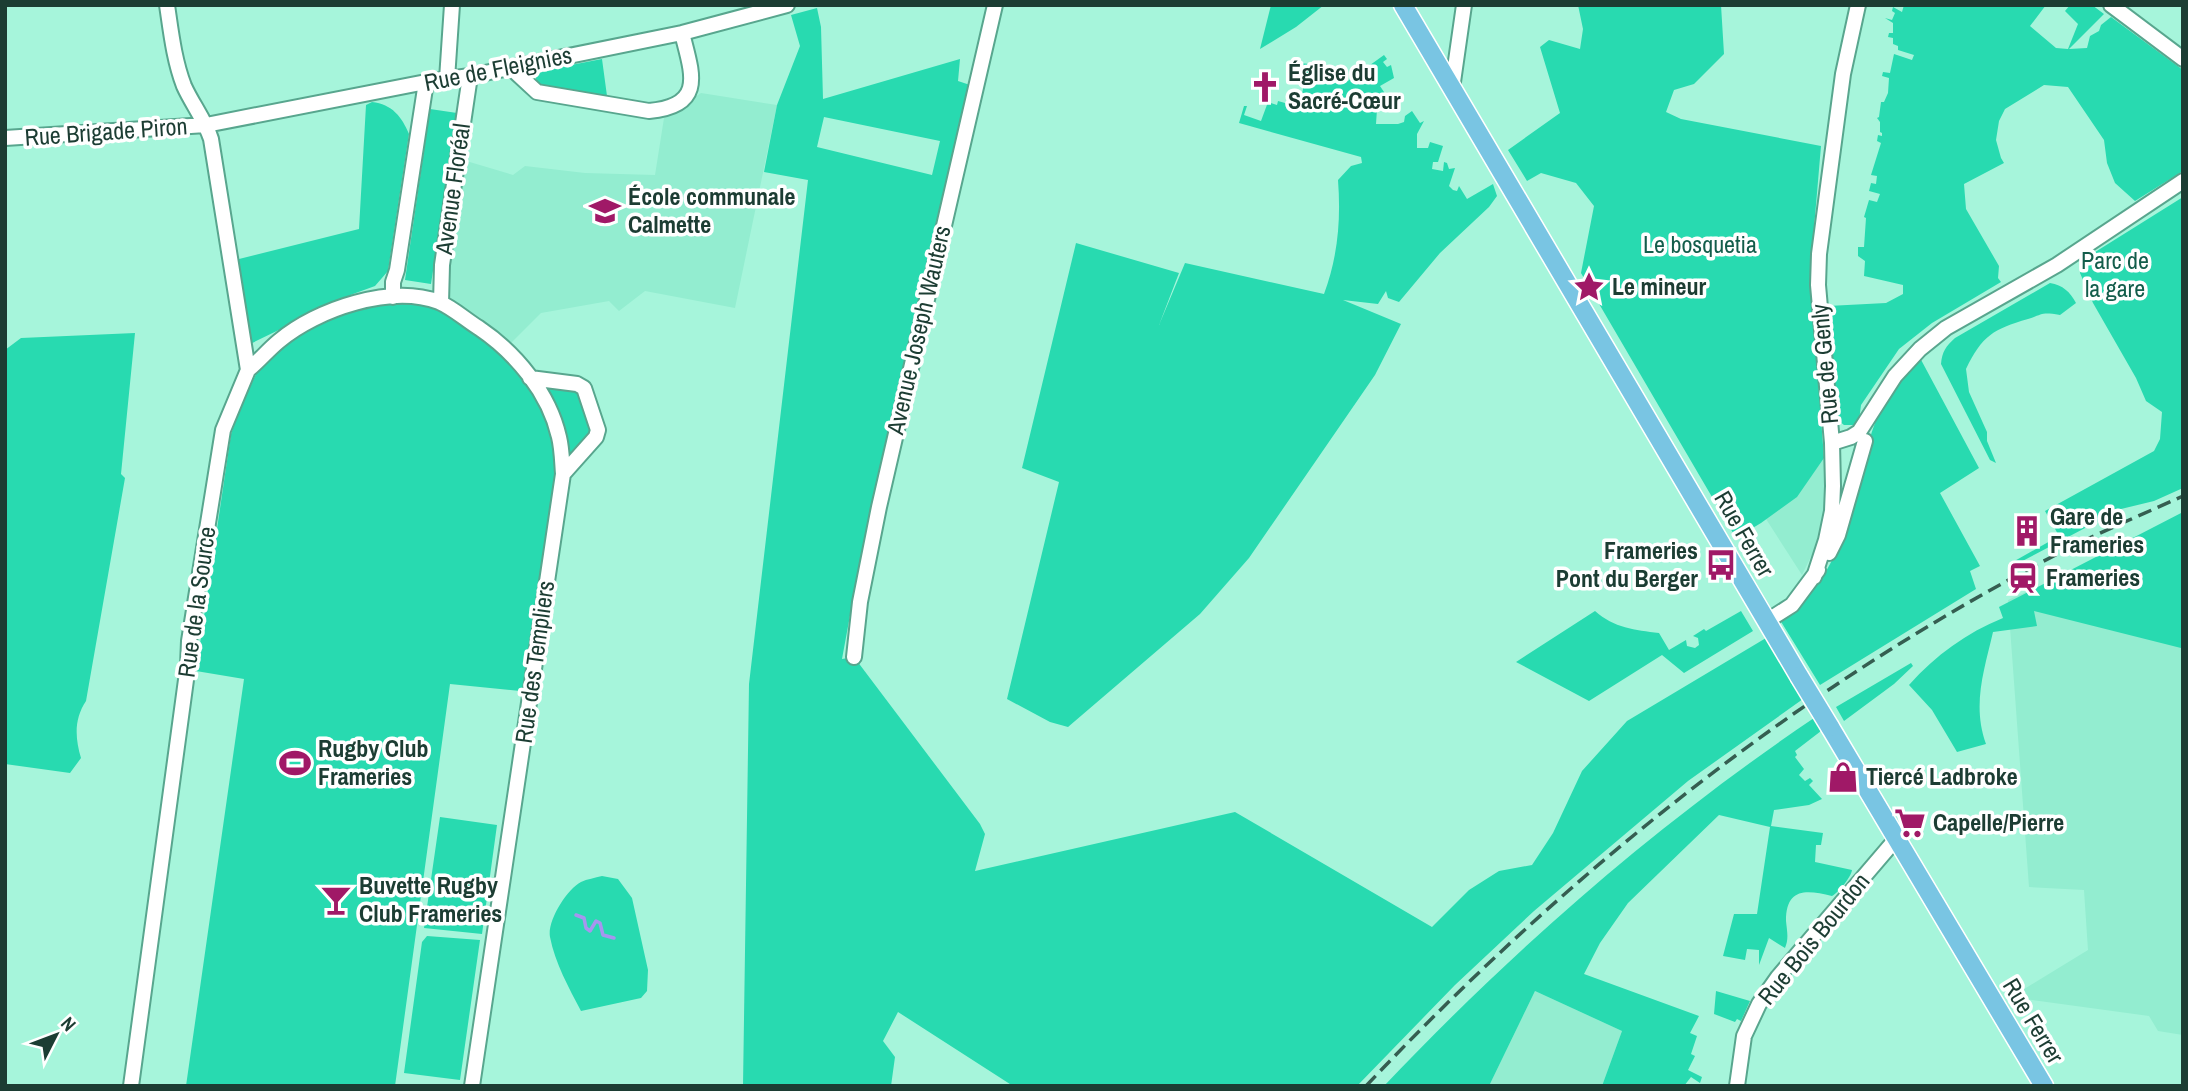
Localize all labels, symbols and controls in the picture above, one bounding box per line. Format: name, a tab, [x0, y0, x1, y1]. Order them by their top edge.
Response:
street label: Rue de Fleignies	[421, 38, 574, 98]
place label: Église du Sacré-Cœur	[1288, 56, 1401, 116]
church icon: Église du Sacré-Cœur	[1248, 70, 1282, 104]
street label: Rue Brigade Piron	[24, 109, 188, 153]
street label: Avenue Floréal	[427, 121, 477, 257]
place label: École communale Calmette	[628, 180, 795, 240]
school or university icon: École communale Calmette	[588, 194, 622, 228]
street label: Avenue Joseph Wauters	[878, 222, 958, 438]
park label: Le bosquetia	[1643, 228, 1757, 260]
park label: Parc de la gare	[2081, 244, 2149, 304]
place icon: Le mineur	[1572, 270, 1606, 304]
place label: Le mineur	[1612, 270, 1706, 302]
street label: Rue de Genly	[1803, 303, 1845, 425]
street label: Rue Ferrer	[1707, 485, 1782, 583]
place label: Gare de Frameries	[2050, 500, 2144, 560]
building icon: Gare de Frameries	[2010, 514, 2044, 548]
street label: Rue de la Source	[170, 524, 222, 679]
place label: Frameries Pont du Berger	[1556, 534, 1698, 594]
bus stop icon: Frameries Pont du Berger	[1704, 548, 1738, 582]
station icon: Frameries	[2006, 561, 2040, 595]
place label: Frameries	[2046, 561, 2140, 593]
street label: Rue des Templiers	[507, 579, 561, 745]
place label: Rugby Club Frameries	[318, 732, 428, 792]
sports icon: Rugby Club Frameries	[278, 746, 312, 780]
shop icon: Tiercé Ladbroke	[1826, 760, 1860, 794]
place label: Tiercé Ladbroke	[1866, 760, 2018, 792]
supermarket icon: Capelle/Pierre	[1893, 806, 1927, 840]
place label: Capelle/Pierre	[1933, 806, 2064, 838]
street label: Rue Bois Bourdon	[1750, 866, 1876, 1011]
place label: Buvette Rugby Club Frameries	[359, 869, 502, 929]
bar icon: Buvette Rugby Club Frameries	[319, 883, 353, 917]
street label: Rue Ferrer	[1996, 972, 2072, 1069]
north arrow	[21, 1000, 91, 1070]
text: N	[55, 1011, 82, 1037]

